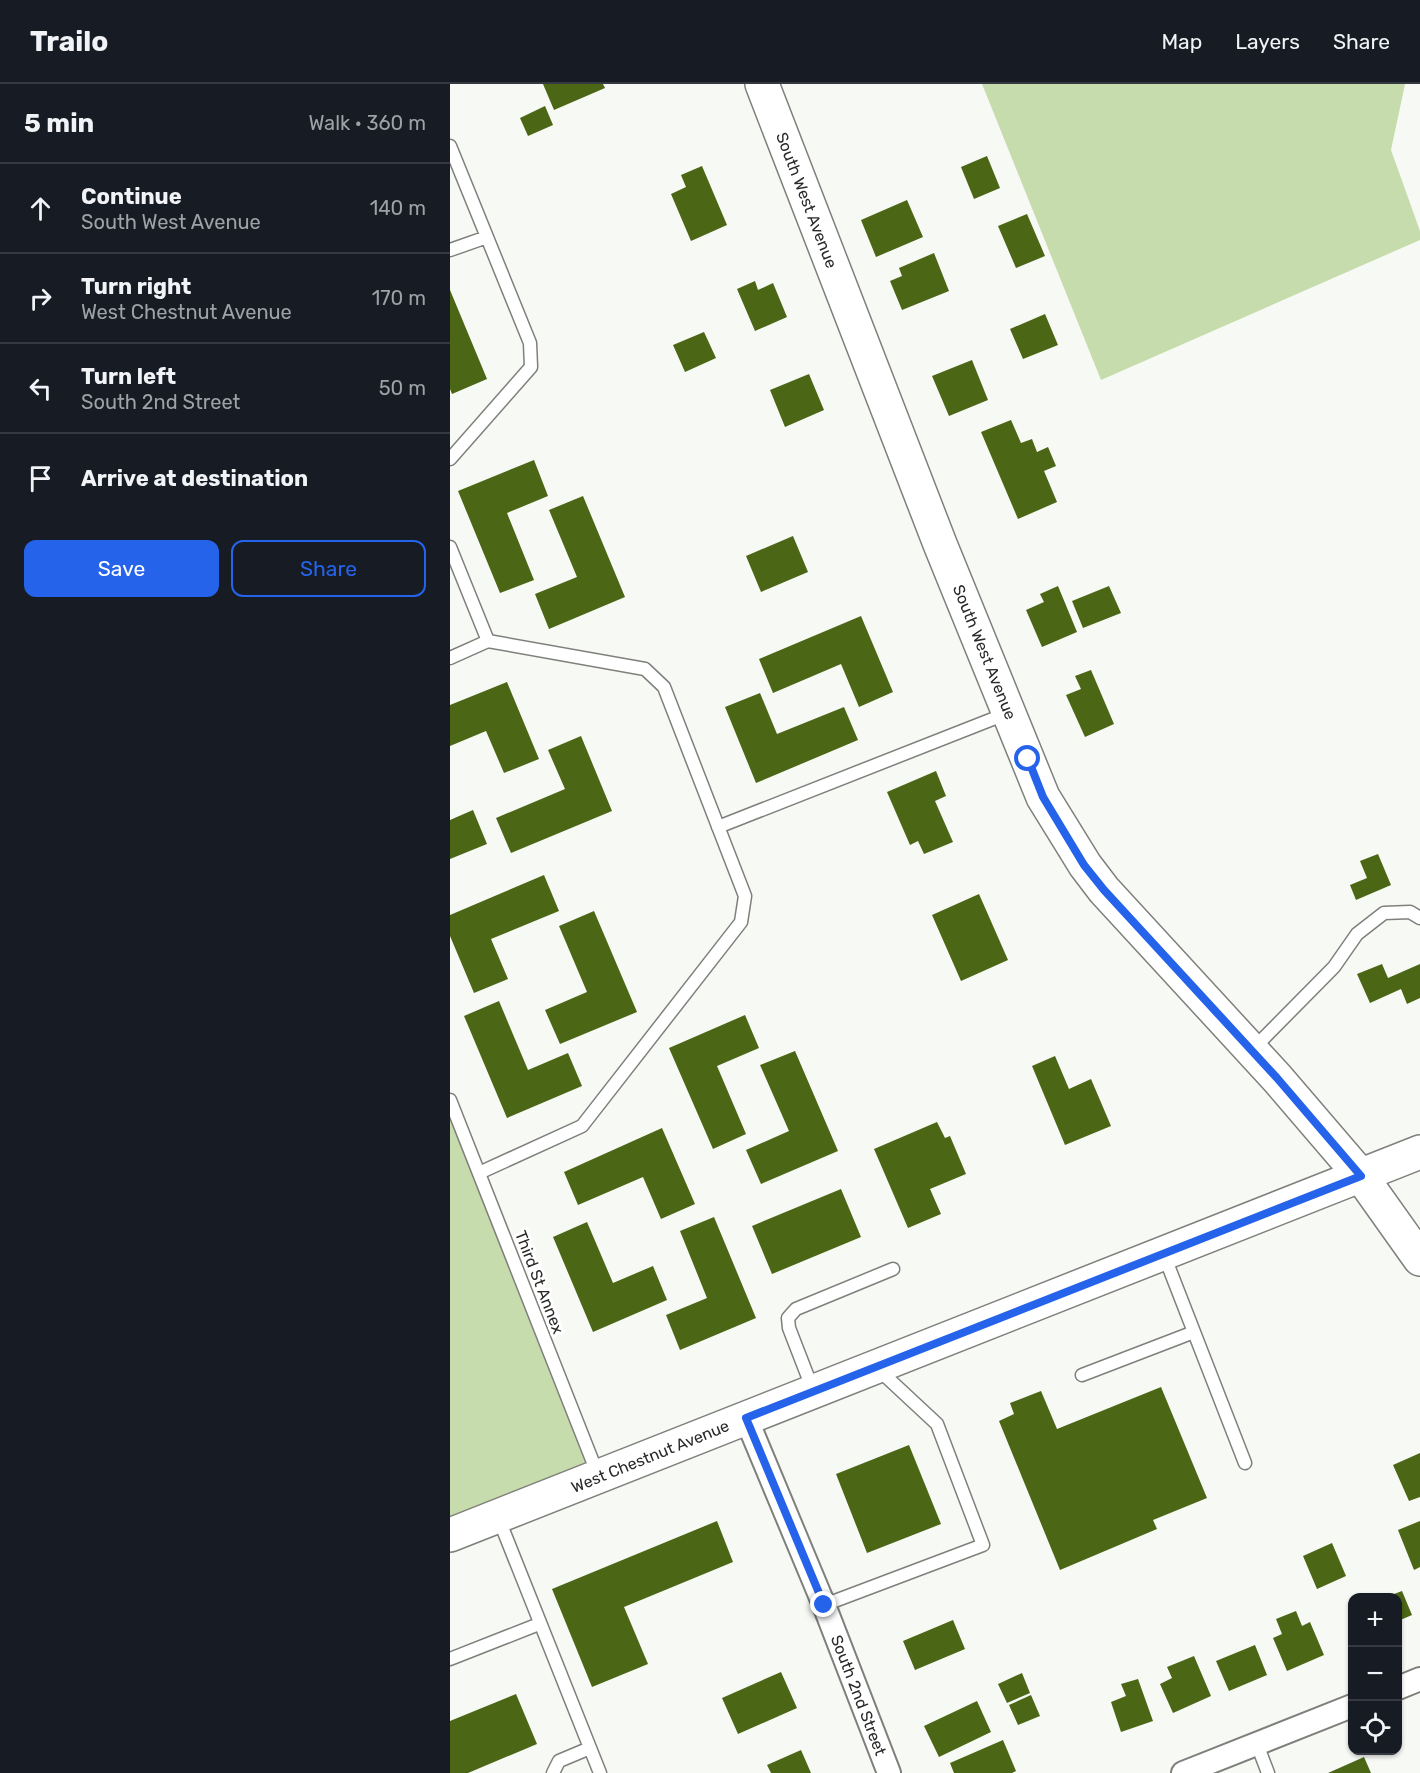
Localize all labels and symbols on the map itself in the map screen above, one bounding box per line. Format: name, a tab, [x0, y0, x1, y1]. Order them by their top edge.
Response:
street label: South West Avenue	[772, 130, 841, 271]
street label: South West Avenue	[949, 582, 1020, 722]
route start	[1014, 745, 1040, 771]
street label: Third St Annex	[511, 1228, 568, 1337]
street label: West Chestnut Avenue	[568, 1416, 732, 1497]
route end	[810, 1591, 836, 1617]
street label: South 2nd Street	[827, 1632, 890, 1758]

